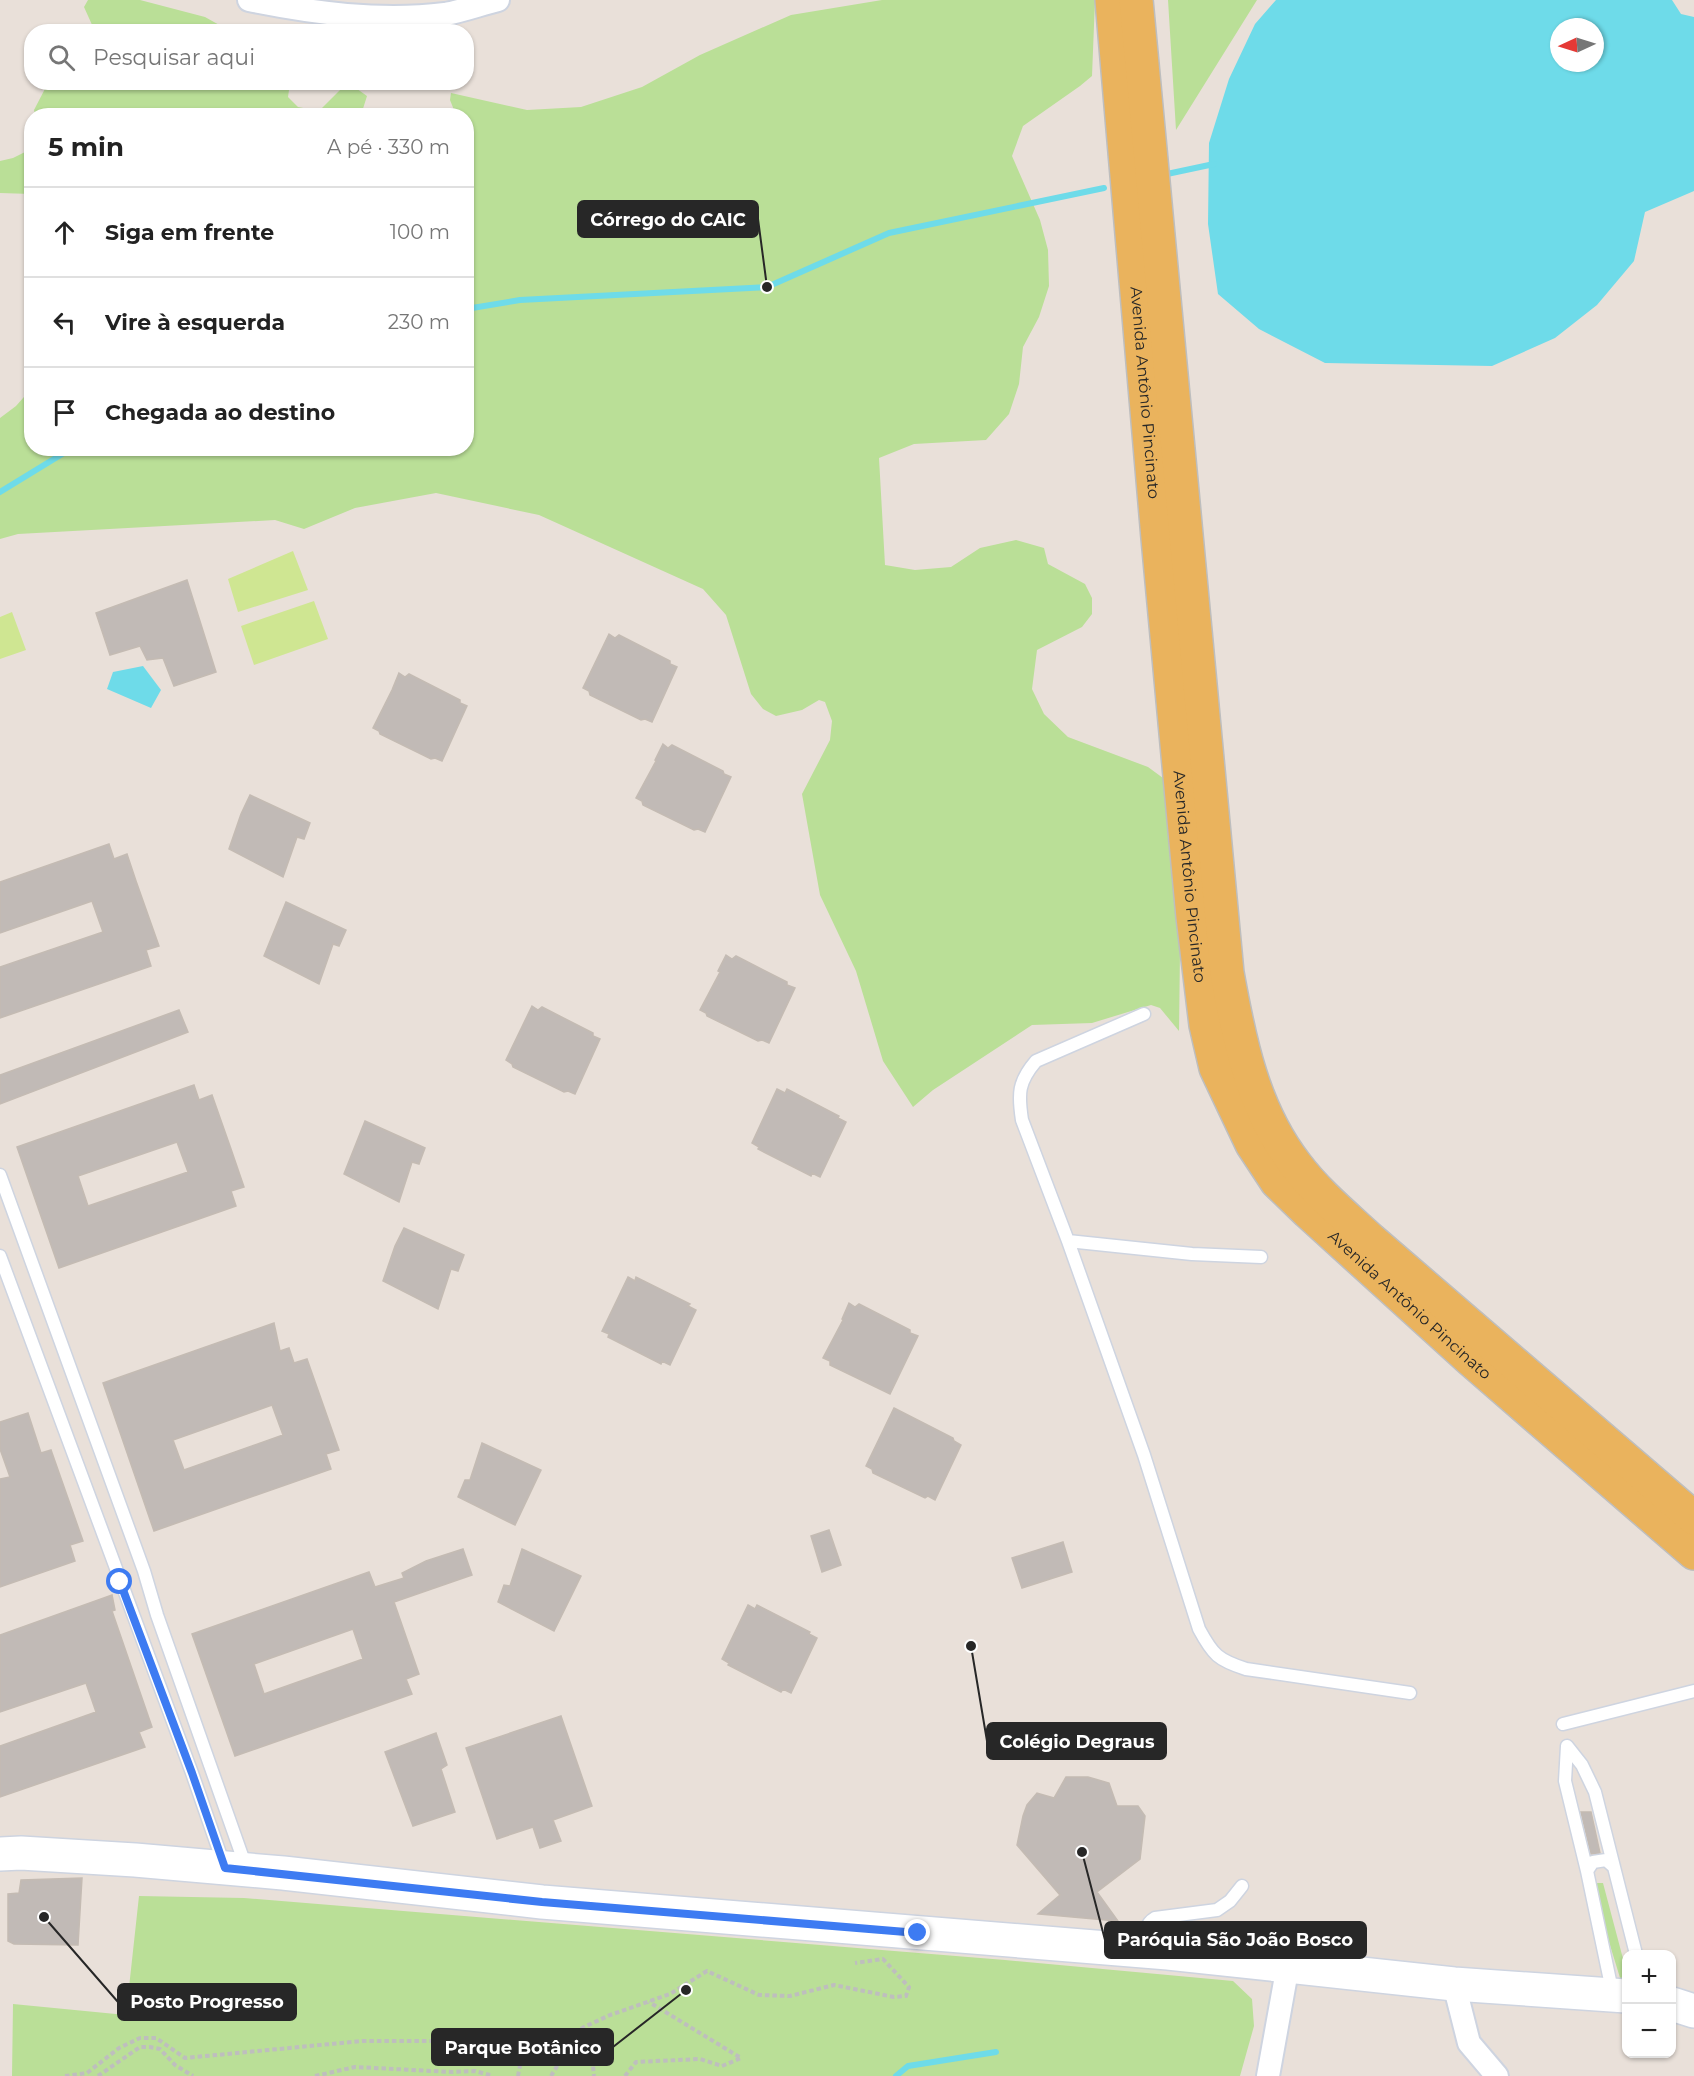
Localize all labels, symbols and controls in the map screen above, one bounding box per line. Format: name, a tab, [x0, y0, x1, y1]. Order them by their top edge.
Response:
north arrow	[1550, 18, 1604, 72]
search box	[24, 24, 474, 90]
icon: search	[45, 41, 78, 74]
text: Pesquisar aqui	[93, 44, 255, 71]
text: 5 min	[48, 131, 124, 163]
text: A pé · 330 m	[327, 135, 450, 159]
callout: Córrego do CAIC	[578, 201, 758, 237]
text: Córrego do CAIC	[590, 209, 746, 231]
icon: ahead	[48, 216, 81, 249]
text: Siga em frente	[105, 219, 274, 246]
text: 100 m	[390, 220, 450, 244]
street label: Avenida Antônio Pincinato	[1127, 286, 1164, 500]
icon: left	[48, 306, 81, 339]
text: Vire à esquerda	[105, 309, 285, 336]
text: 230 m	[388, 310, 450, 334]
icon: arrive	[48, 396, 81, 429]
text: Chegada ao destino	[105, 399, 335, 426]
street label: Avenida Antônio Pincinato	[1170, 770, 1210, 984]
street label: Avenida Antônio Pincinato	[1325, 1226, 1496, 1383]
route start	[106, 1568, 132, 1594]
callout: Colégio Degraus	[987, 1723, 1166, 1759]
text: Colégio Degraus	[999, 1731, 1155, 1753]
route end	[904, 1919, 930, 1945]
callout: Paróquia São João Bosco	[1105, 1922, 1366, 1958]
text: Paróquia São João Bosco	[1117, 1929, 1353, 1951]
map controls	[1622, 1950, 1676, 2058]
button: +	[1622, 1950, 1676, 2004]
callout: Posto Progresso	[118, 1984, 296, 2020]
text: Posto Progresso	[130, 1991, 284, 2013]
button: −	[1622, 2004, 1676, 2058]
callout: Parque Botânico	[432, 2029, 613, 2065]
text: Parque Botânico	[444, 2037, 602, 2059]

